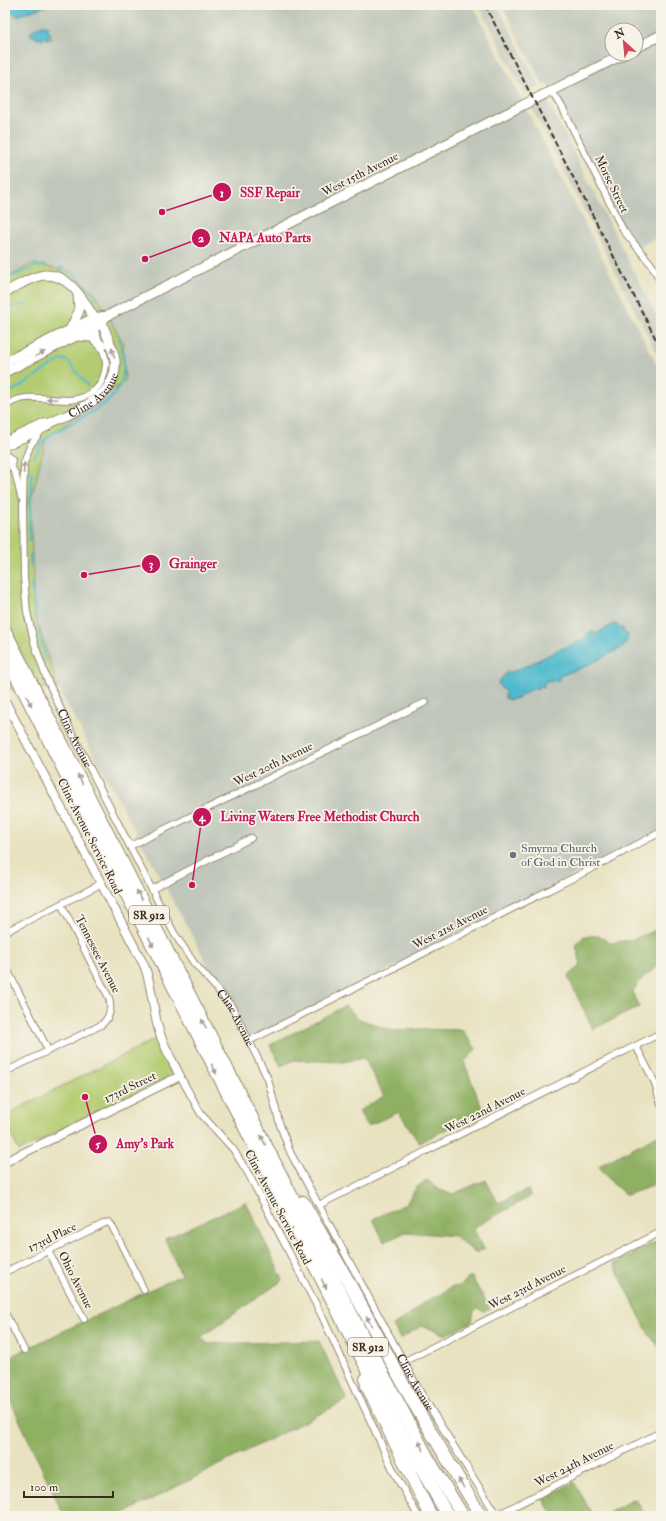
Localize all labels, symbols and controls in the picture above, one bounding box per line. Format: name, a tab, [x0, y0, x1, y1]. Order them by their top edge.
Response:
north arrow	[604, 22, 644, 62]
text: N	[611, 25, 628, 42]
street label: West 15th Avenue	[319, 149, 401, 201]
street label: Morse Street	[591, 153, 632, 216]
callout: SSF Repair	[212, 180, 308, 205]
text: SSF Repair	[240, 185, 301, 202]
text: 1	[220, 186, 224, 201]
callout: NAPA Auto Parts	[191, 225, 319, 250]
text: NAPA Auto Parts	[218, 230, 312, 246]
text: 2	[198, 231, 204, 246]
one-way arrow	[110, 347, 116, 359]
one-way arrow	[34, 351, 46, 357]
street label: Cline Avenue	[66, 371, 122, 422]
one-way arrow	[46, 396, 58, 403]
one-way arrow	[20, 462, 27, 474]
callout: Grainger	[141, 551, 225, 576]
text: Grainger	[169, 556, 218, 573]
text: 3	[149, 557, 154, 572]
one-way arrow	[26, 695, 32, 707]
street label: Cline Avenue	[54, 706, 95, 770]
street label: West 20th Avenue	[230, 739, 315, 791]
one-way arrow	[77, 773, 84, 785]
street label: Cline Avenue Service Road	[54, 776, 125, 897]
callout: Living Waters Free Methodist Church	[192, 804, 428, 829]
text: Living Waters Free Methodist Church	[220, 809, 420, 826]
text: 4	[198, 810, 207, 825]
place label: Smyrna Church of God in Christ	[521, 841, 600, 870]
marker: Smyrna Church of God in Christ	[508, 850, 518, 860]
one-way arrow	[136, 889, 142, 901]
street label: West 21st Avenue	[409, 902, 490, 953]
road number: SR 912	[129, 906, 169, 924]
street label: Tennessee Avenue	[72, 913, 124, 996]
one-way arrow	[147, 937, 154, 948]
street label: Cline Avenue	[213, 986, 257, 1049]
one-way arrow	[201, 1018, 207, 1029]
one-way arrow	[211, 1063, 217, 1074]
street label: 173rd Street	[102, 1068, 159, 1106]
street label: West 22nd Avenue	[442, 1084, 528, 1138]
callout: Amy's Park	[88, 1131, 182, 1156]
one-way arrow	[260, 1134, 266, 1145]
text: Amy's Park	[115, 1136, 175, 1153]
text: 5	[95, 1137, 101, 1152]
street label: Cline Avenue Service Road	[241, 1147, 314, 1267]
street label: 173rd Place	[26, 1219, 79, 1256]
street label: Ohio Avenue	[55, 1249, 96, 1311]
street label: West 23rd Avenue	[485, 1261, 568, 1314]
one-way arrow	[321, 1278, 327, 1290]
one-way arrow	[366, 1315, 373, 1327]
road number: SR 912	[348, 1338, 388, 1356]
street label: Cline Avenue	[393, 1351, 437, 1414]
street label: West 24th Avenue	[531, 1438, 616, 1491]
one-way arrow	[418, 1441, 425, 1452]
scale bar	[24, 1473, 113, 1499]
one-way arrow	[458, 1477, 465, 1489]
text: 100 m	[30, 1480, 59, 1495]

